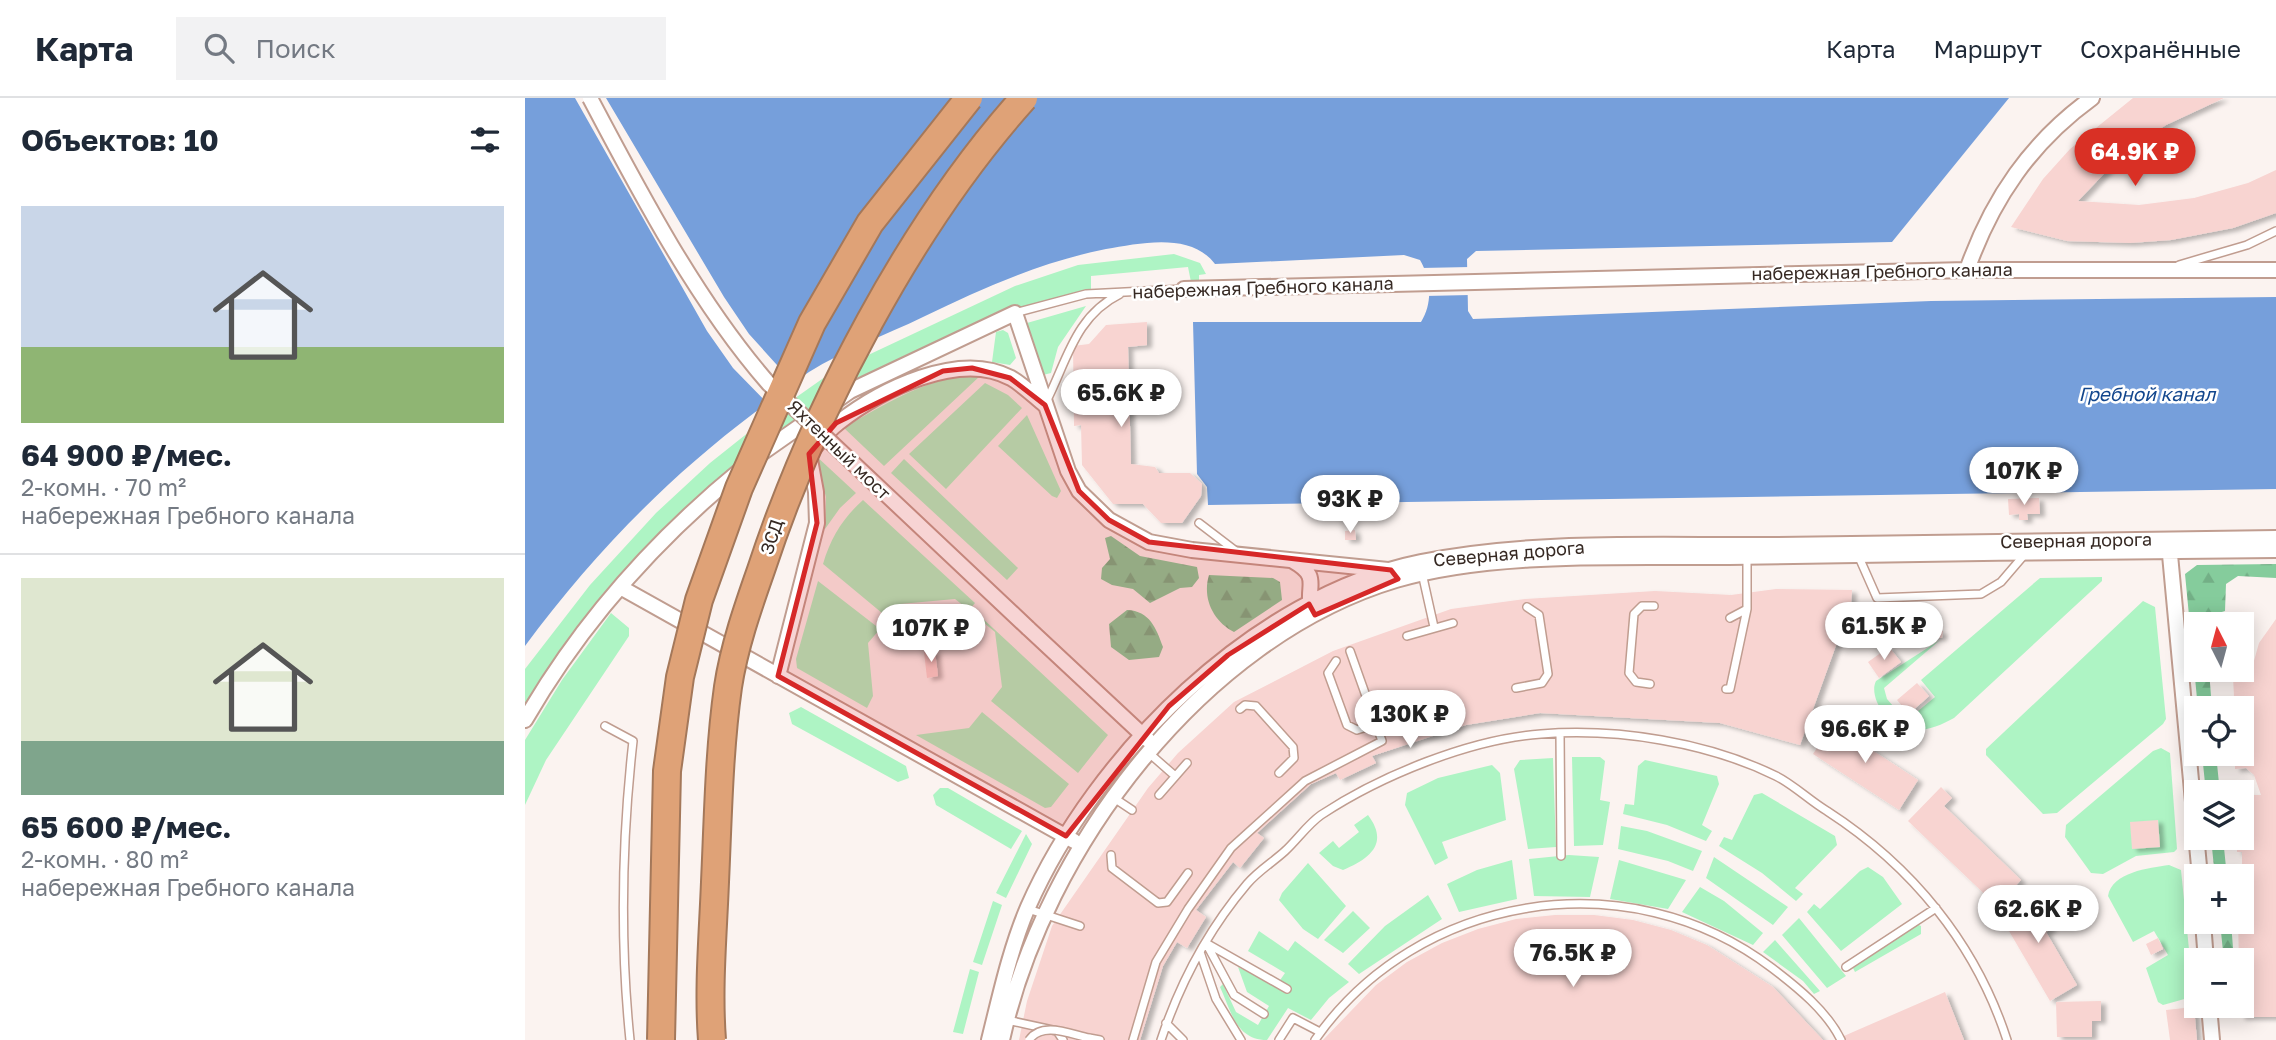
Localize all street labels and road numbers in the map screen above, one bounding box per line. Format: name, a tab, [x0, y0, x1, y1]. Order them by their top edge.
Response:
street label: набережная Гребного канала	[1751, 258, 2013, 284]
street label: набережная Гребного канала	[1132, 271, 1394, 303]
street label: Яхтенный мост	[784, 395, 896, 504]
street label: ЗСД	[755, 516, 787, 557]
street label: Северная дорога	[2000, 528, 2152, 552]
street label: Северная дорога	[1432, 535, 1586, 571]

